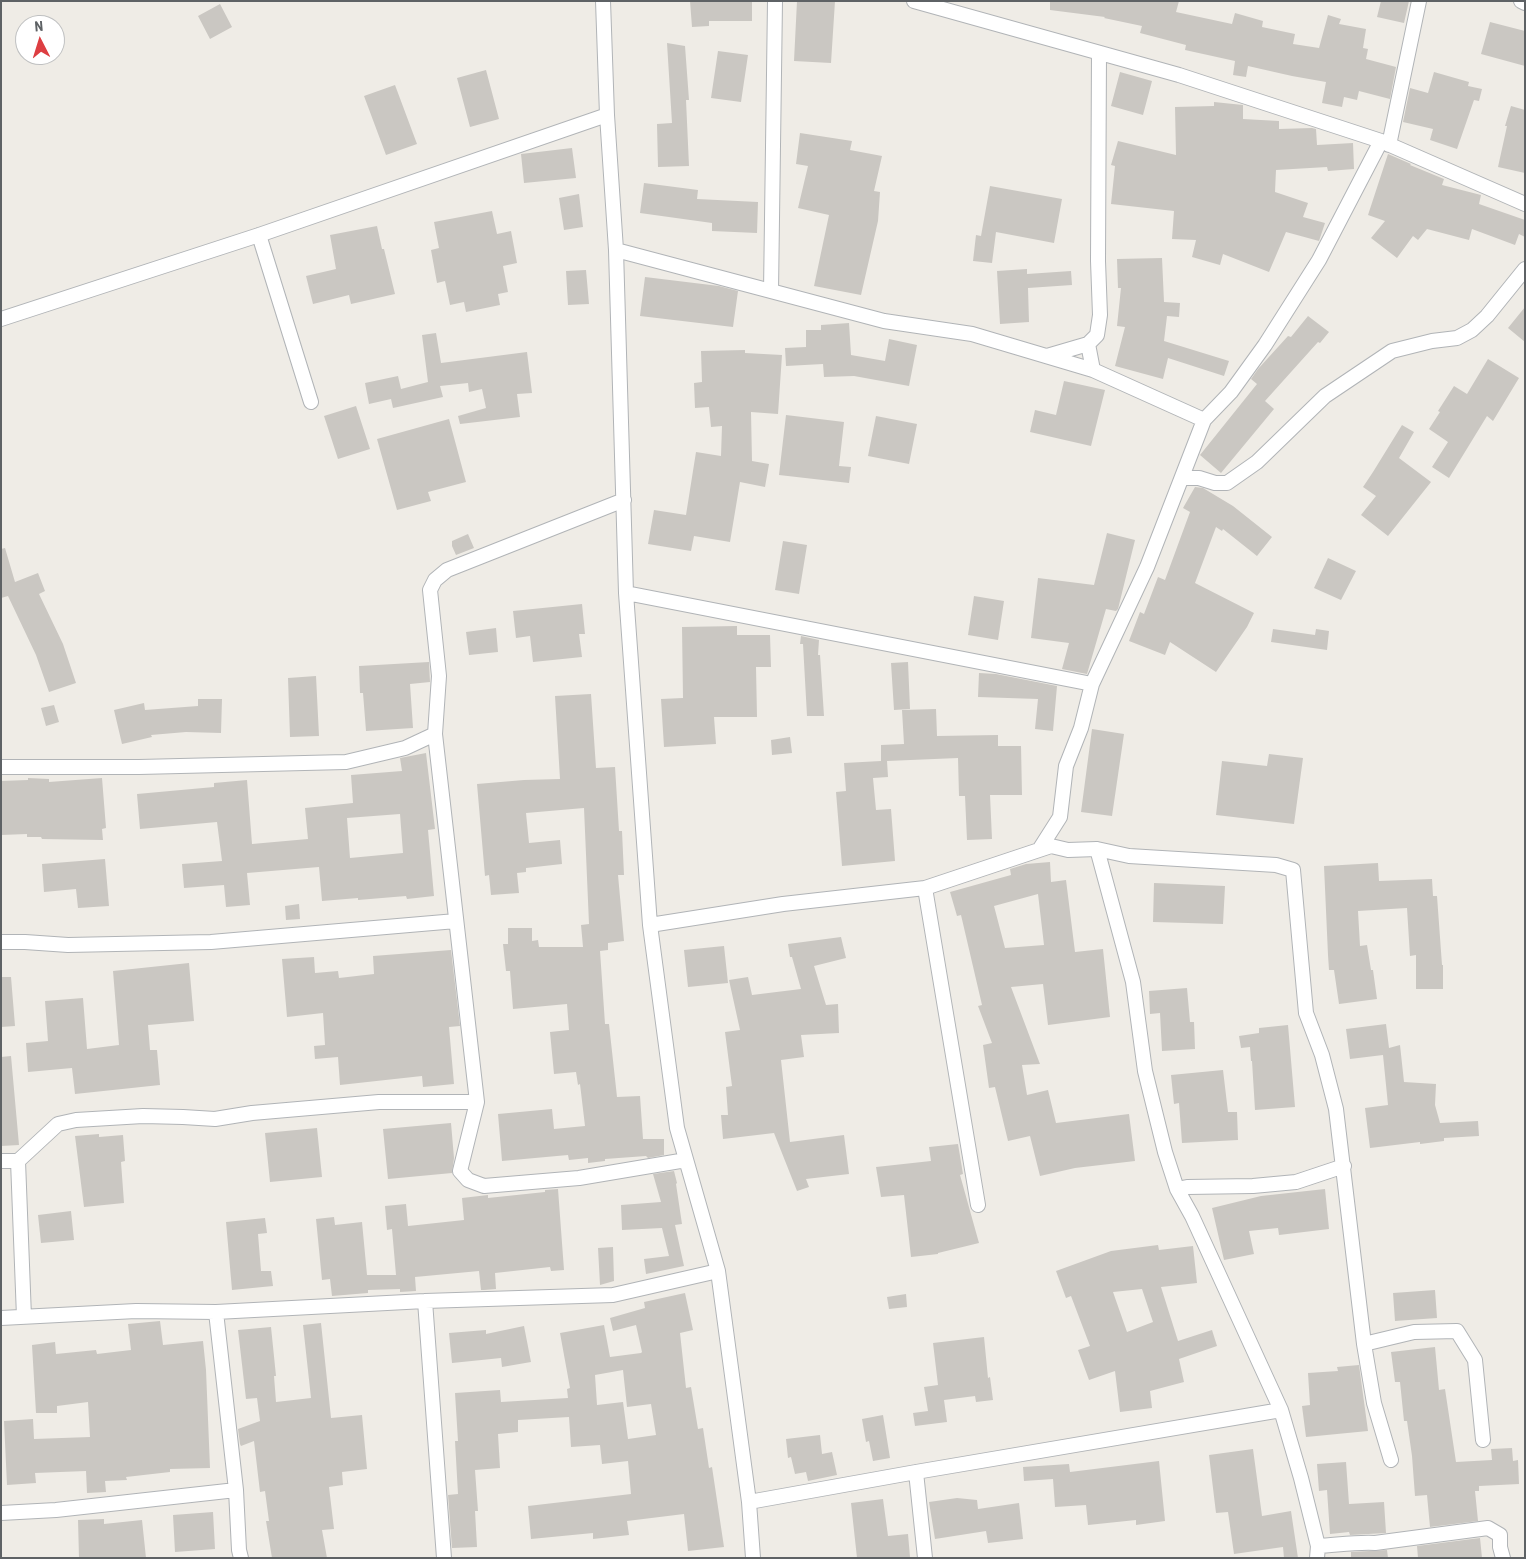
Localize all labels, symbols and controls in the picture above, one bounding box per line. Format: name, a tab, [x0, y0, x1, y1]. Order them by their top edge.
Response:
north arrow	[15, 15, 65, 65]
text: N	[34, 18, 44, 34]

